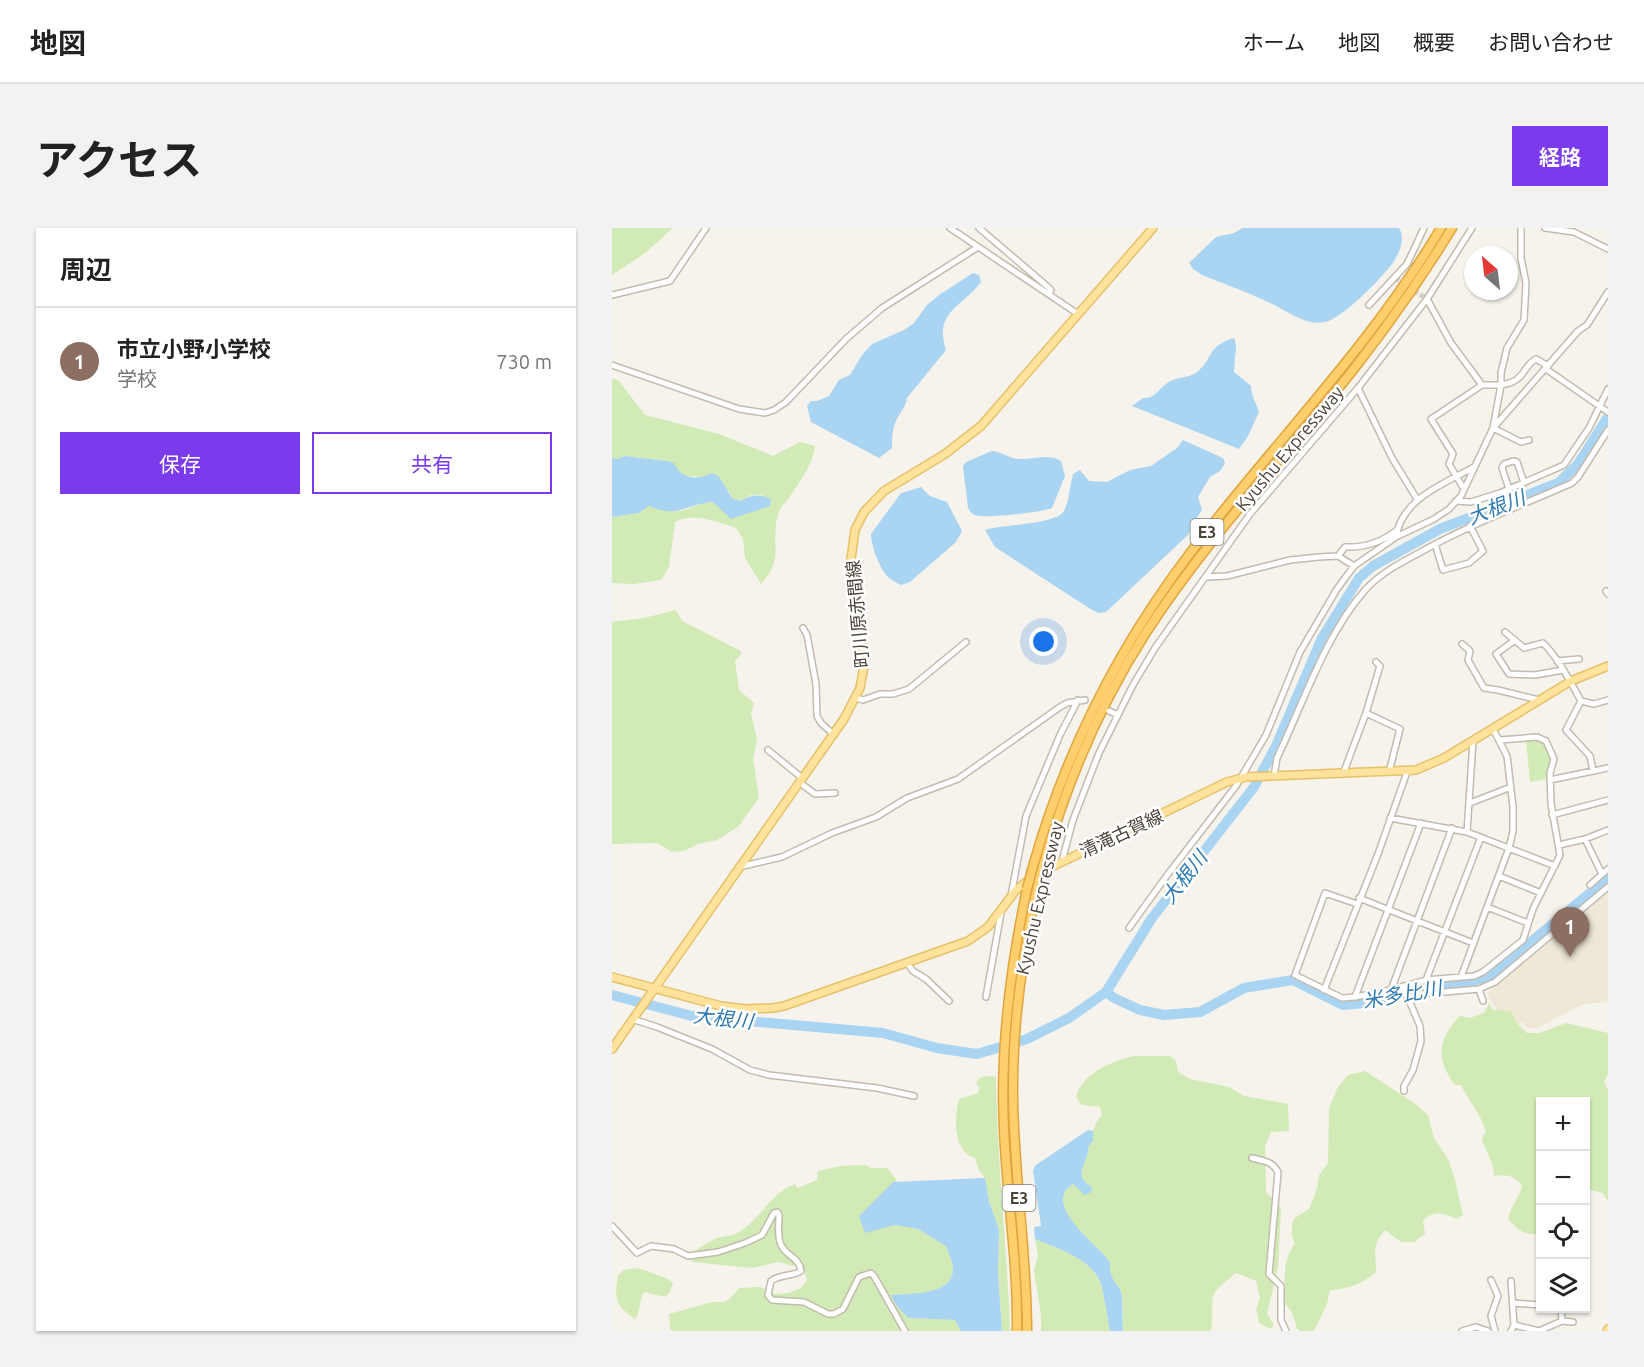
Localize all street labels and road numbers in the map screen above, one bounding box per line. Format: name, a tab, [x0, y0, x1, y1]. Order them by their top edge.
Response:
street label: Kyushu Expressway	[1231, 381, 1347, 514]
road number: E3	[1190, 519, 1224, 545]
street label: 町川原赤間線	[842, 559, 872, 669]
street label: 清滝古賀線	[1076, 805, 1166, 861]
street label: Kyushu Expressway	[1012, 819, 1066, 976]
road number: E3	[1002, 1185, 1036, 1211]

